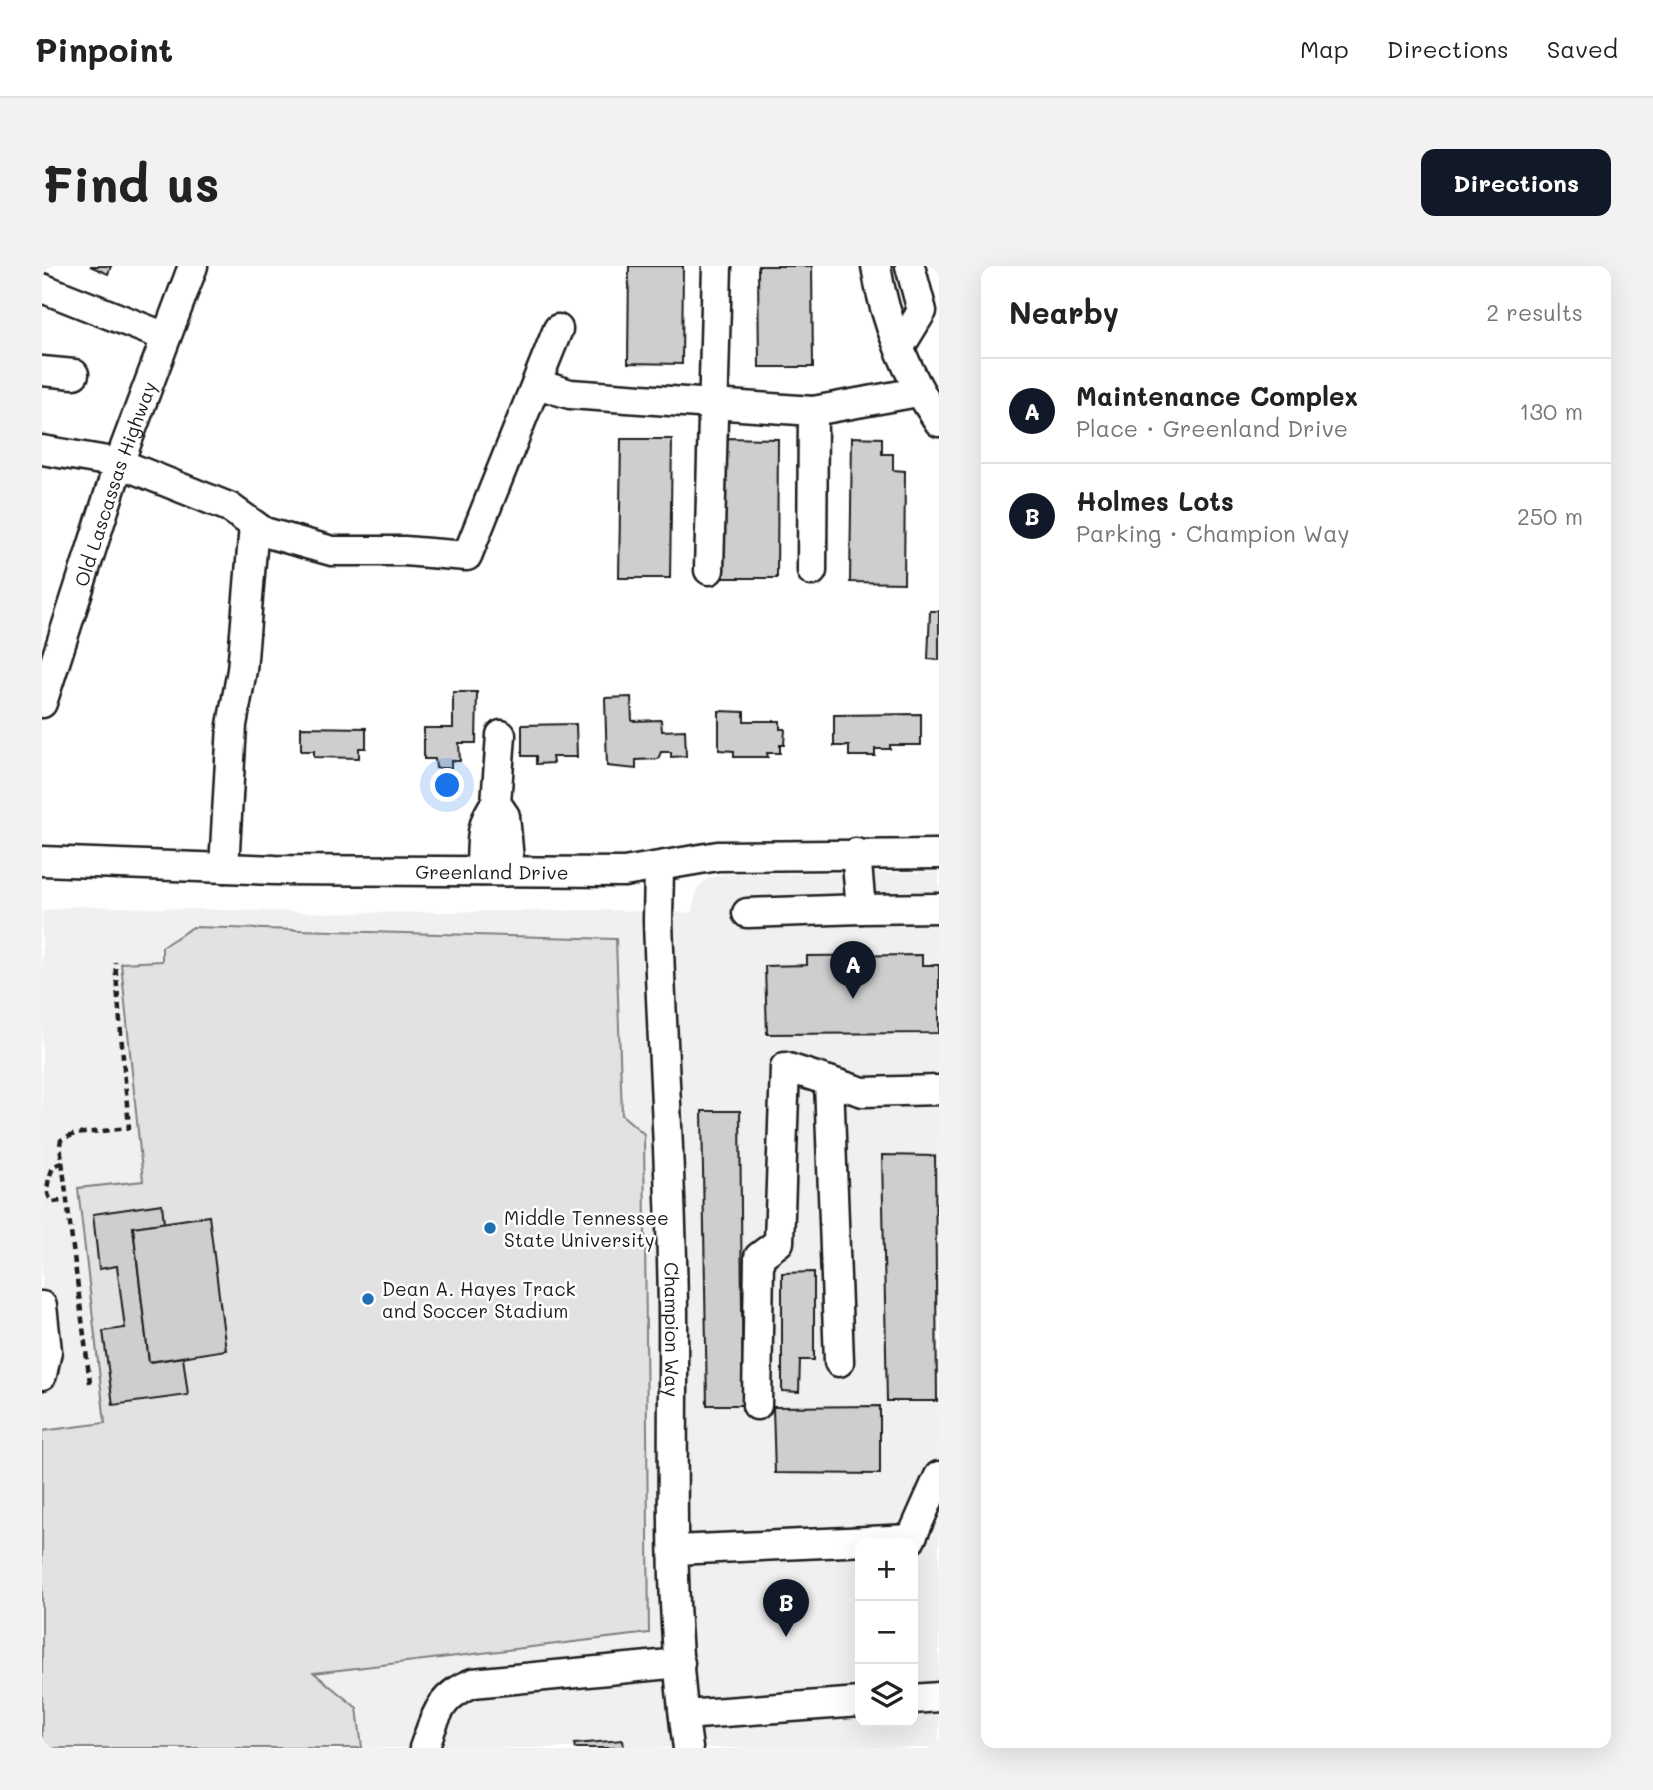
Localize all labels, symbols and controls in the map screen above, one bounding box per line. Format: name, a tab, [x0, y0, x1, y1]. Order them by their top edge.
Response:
text: Pinpoint	[35, 27, 173, 70]
text: Map	[1300, 33, 1349, 64]
text: Directions	[1387, 33, 1509, 64]
text: Saved	[1547, 33, 1618, 64]
button: Directions	[1421, 149, 1611, 216]
text: Find us	[42, 151, 220, 214]
text: Nearby	[1009, 292, 1119, 332]
text: 2 results	[1486, 297, 1583, 327]
street label: Old Lascassas Highway	[68, 377, 161, 589]
text: Maintenance Complex	[1076, 379, 1358, 413]
text: A	[1024, 396, 1040, 426]
text: 130 m	[1519, 396, 1583, 426]
text: Place · Greenland Drive	[1076, 413, 1348, 443]
text: Holmes Lots	[1076, 484, 1234, 518]
text: B	[1024, 501, 1040, 531]
text: 250 m	[1517, 501, 1583, 531]
text: Parking · Champion Way	[1076, 518, 1350, 548]
your location	[430, 768, 464, 802]
street label: Greenland Drive	[415, 858, 569, 884]
pin: A	[830, 941, 876, 999]
place label: Middle Tennessee State University	[504, 1205, 669, 1252]
marker: Middle Tennessee State University	[482, 1220, 498, 1236]
street label: Champion Way	[660, 1262, 686, 1397]
place label: Dean A. Hayes Track and Soccer Stadium	[382, 1276, 576, 1323]
marker: Dean A. Hayes Track and Soccer Stadium	[360, 1291, 376, 1307]
map controls	[855, 1538, 918, 1727]
button: +	[855, 1538, 918, 1601]
pin: B	[763, 1579, 809, 1637]
button: −	[855, 1601, 918, 1664]
button: layers	[855, 1664, 918, 1727]

